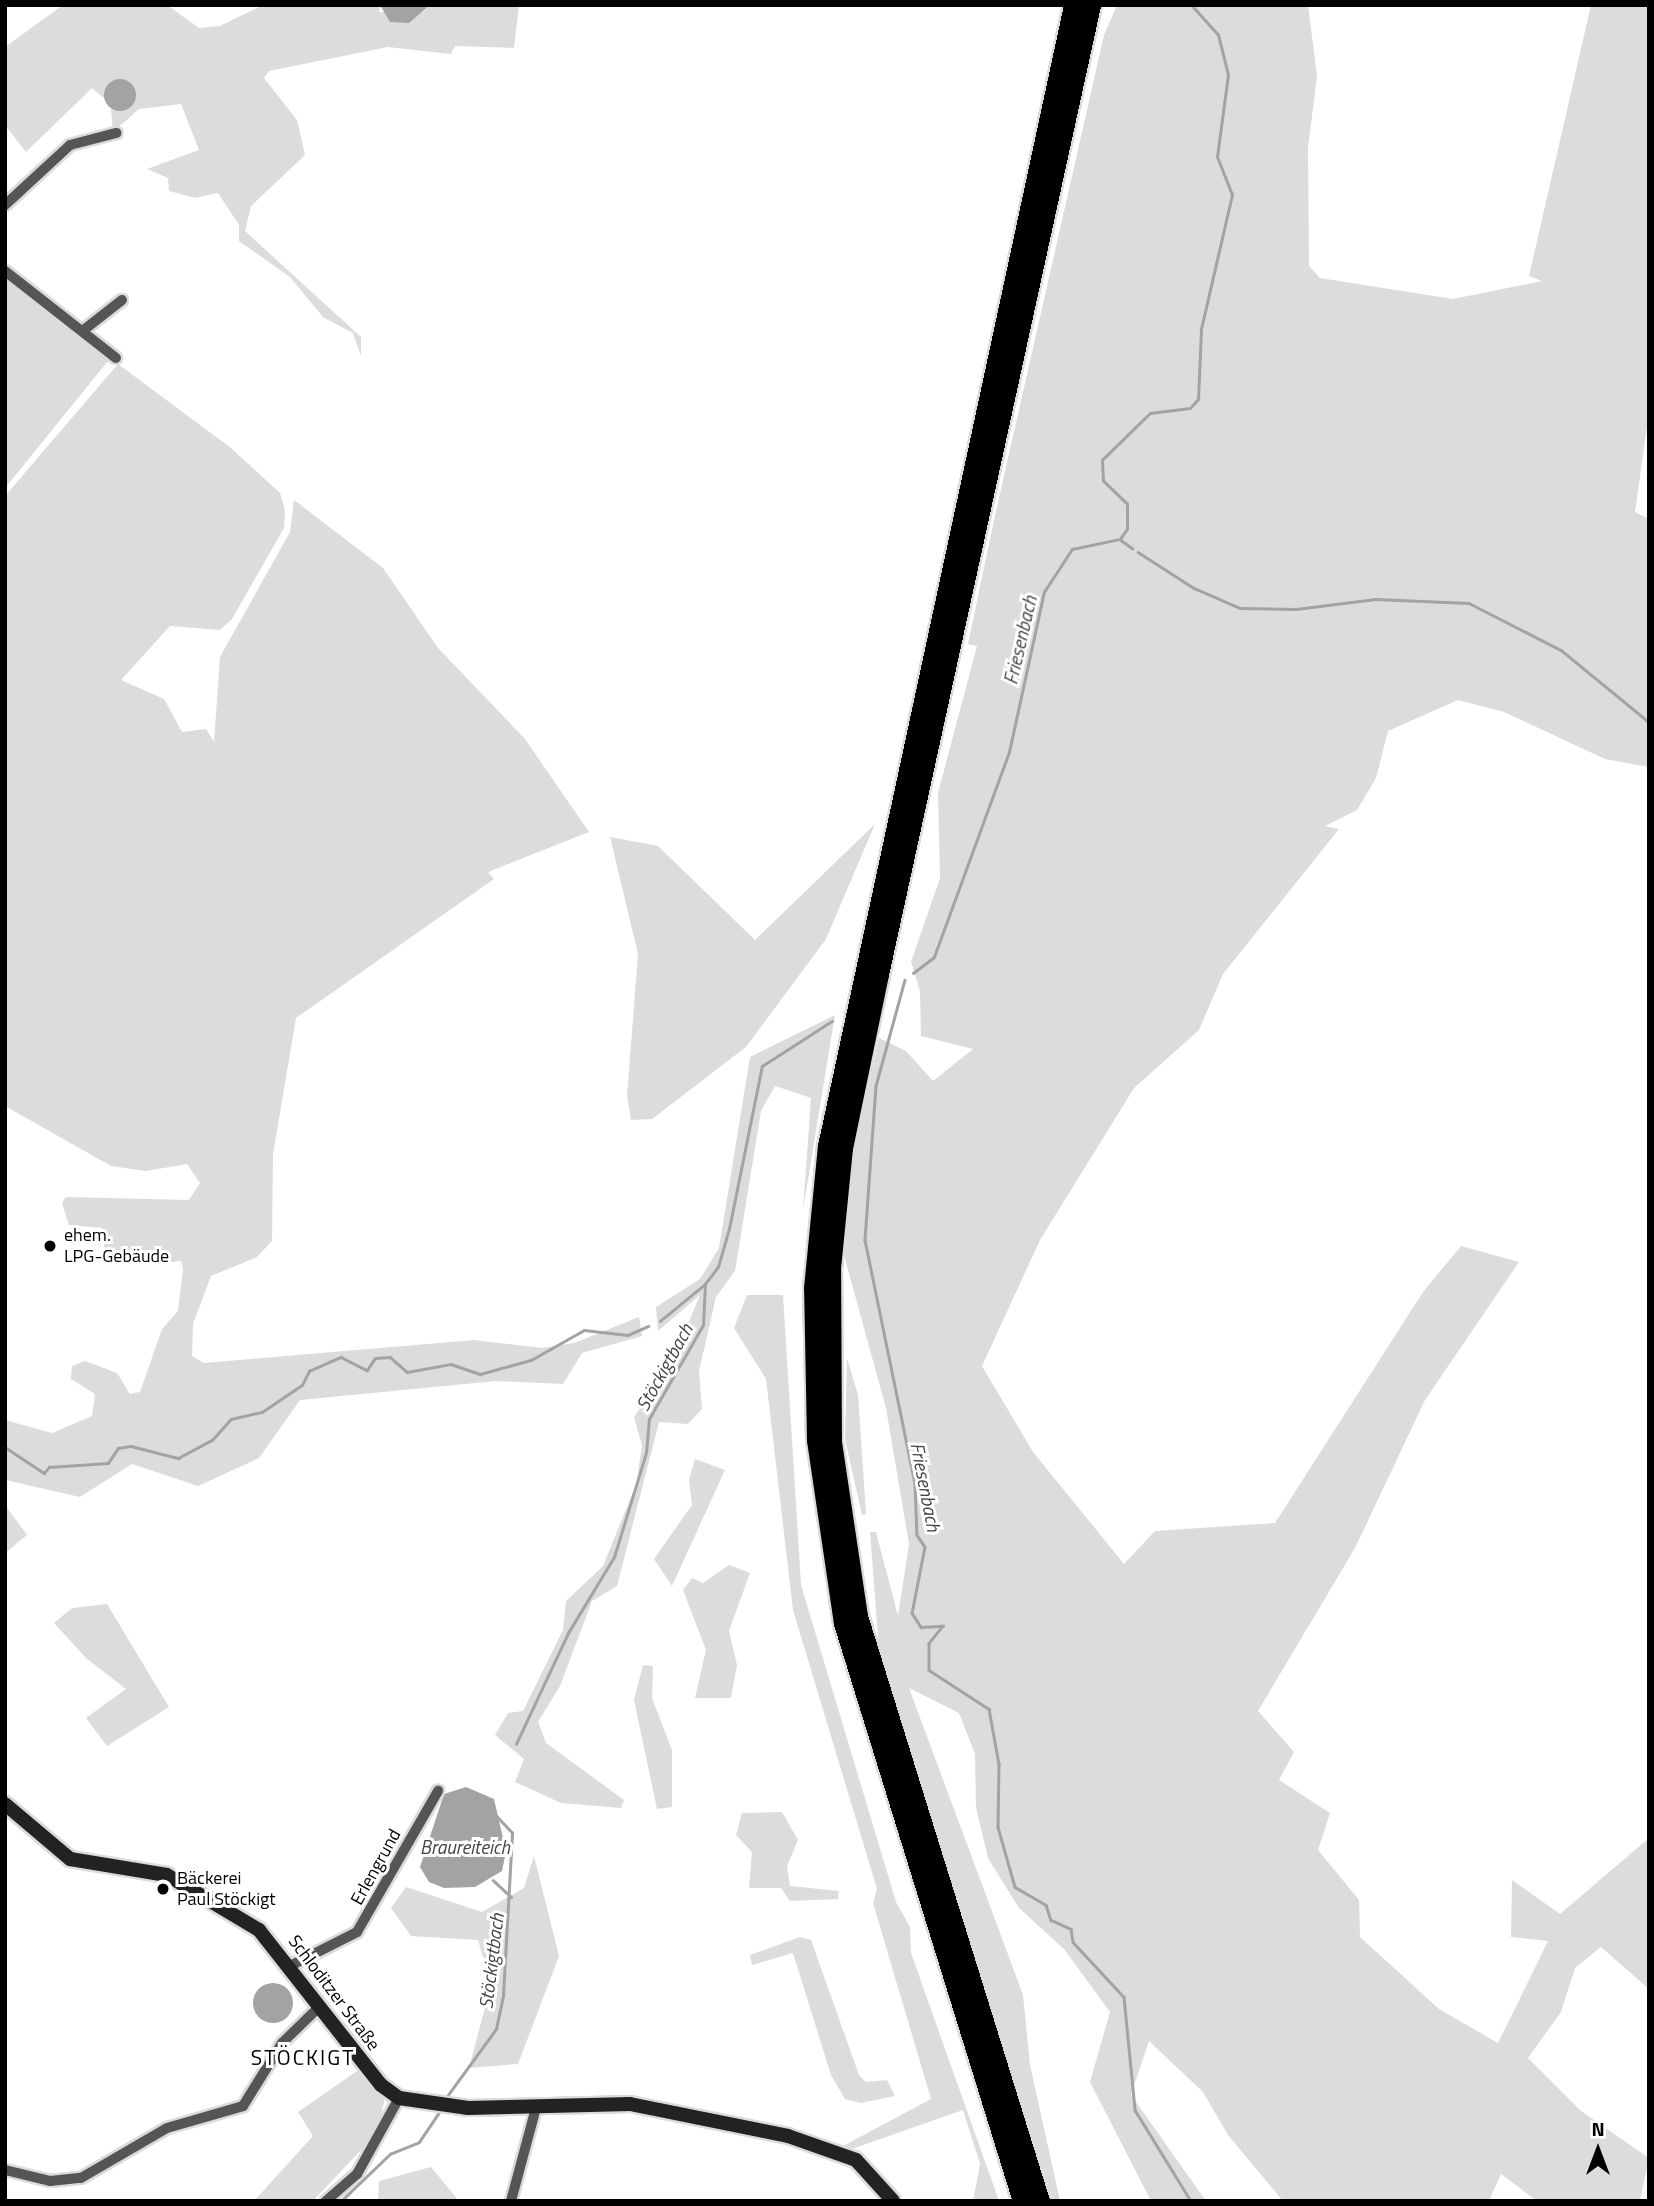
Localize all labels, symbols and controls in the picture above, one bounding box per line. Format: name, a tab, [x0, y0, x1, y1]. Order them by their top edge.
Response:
water label: Friesenbach	[999, 594, 1041, 686]
place label: ehem. LPG-Gebäude	[64, 1225, 169, 1268]
marker: ehem. LPG-Gebäude	[42, 1238, 58, 1254]
water label: Stöckigtbach	[631, 1319, 697, 1415]
water label: Friesenbach	[906, 1441, 946, 1533]
street label: Erlengrund	[346, 1825, 406, 1909]
water label: Braureiteich	[420, 1836, 510, 1858]
place label: Bäckerei Paul Stöckigt	[177, 1868, 276, 1910]
marker: Bäckerei Paul Stöckigt	[155, 1881, 171, 1897]
water label: Stöckigtbach	[474, 1912, 508, 2010]
street label: Schloditzer Straße	[284, 1931, 384, 2055]
district label: STÖCKIGT	[252, 2044, 354, 2070]
text: N	[1591, 2114, 1605, 2143]
north arrow	[1563, 2115, 1633, 2185]

